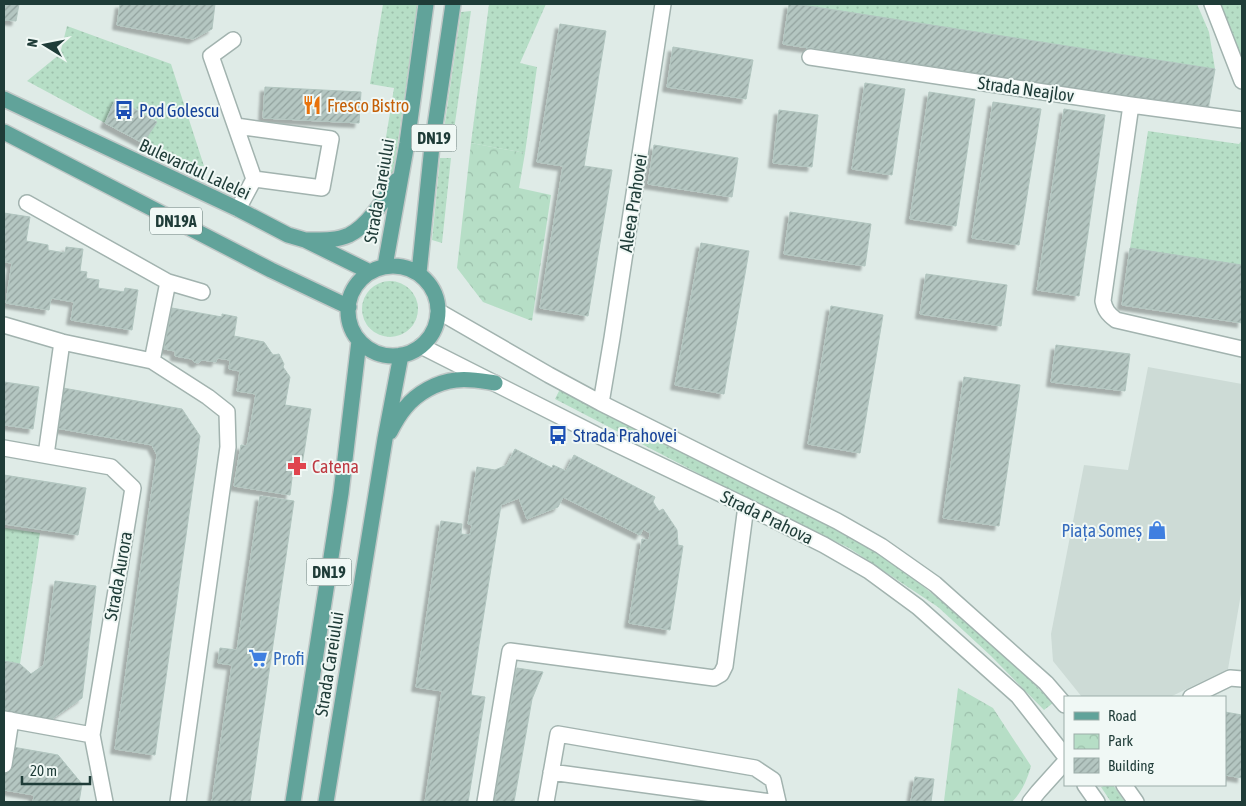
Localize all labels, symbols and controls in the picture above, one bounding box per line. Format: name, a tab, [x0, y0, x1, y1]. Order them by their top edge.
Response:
north arrow	[20, 20, 70, 70]
text: N	[24, 37, 41, 48]
street label: Strada Neajlov	[976, 72, 1076, 106]
restaurant icon: Fresco Bistro	[301, 94, 323, 116]
place label: Fresco Bistro	[327, 95, 409, 116]
bus stop icon: Pod Golescu	[113, 99, 135, 121]
place label: Pod Golescu	[139, 100, 220, 121]
road number: DN19	[412, 125, 456, 152]
street label: Bulevardul Lalelei	[136, 134, 254, 204]
street label: Strada Careiului	[359, 137, 399, 245]
street label: Aleea Prahovei	[615, 152, 651, 254]
road number: DN19A	[150, 208, 202, 235]
bus stop icon: Strada Prahovei	[547, 424, 569, 446]
place label: Strada Prahovei	[573, 425, 677, 446]
pharmacy icon: Catena	[286, 455, 308, 477]
place label: Catena	[312, 456, 359, 477]
street label: Strada Prahova	[717, 486, 817, 548]
shop icon: Piața Someș	[1146, 519, 1168, 541]
place label: Piața Someș	[1062, 520, 1142, 541]
street label: Strada Aurora	[100, 530, 136, 622]
road number: DN19	[306, 558, 352, 586]
street label: Strada Careiului	[310, 610, 348, 718]
supermarket icon: Profi	[247, 647, 269, 669]
place label: Profi	[273, 648, 305, 669]
legend	[1064, 696, 1226, 786]
text: Road	[1108, 707, 1137, 724]
text: Park	[1108, 732, 1133, 749]
scale bar	[22, 754, 90, 786]
text: Building	[1108, 757, 1154, 774]
text: 20 m	[30, 762, 57, 779]

